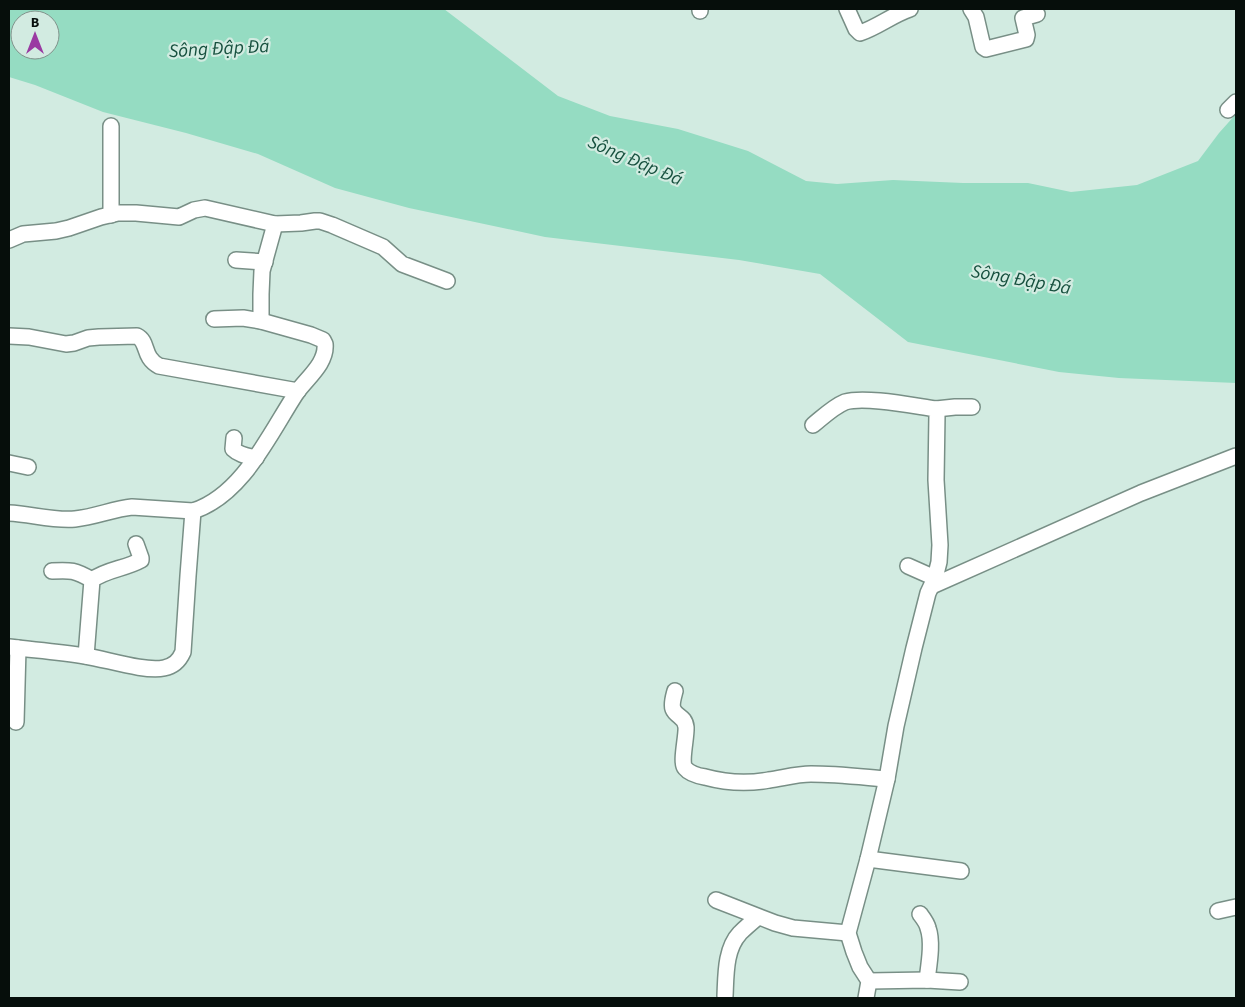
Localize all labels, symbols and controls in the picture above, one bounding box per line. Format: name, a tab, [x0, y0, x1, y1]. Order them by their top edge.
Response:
north arrow	[10, 10, 60, 60]
text: B	[31, 13, 40, 33]
water label: Sông Đập Đá	[168, 33, 270, 65]
water label: Sông Đập Đá	[583, 129, 687, 193]
water label: Sông Đập Đá	[969, 258, 1073, 302]

